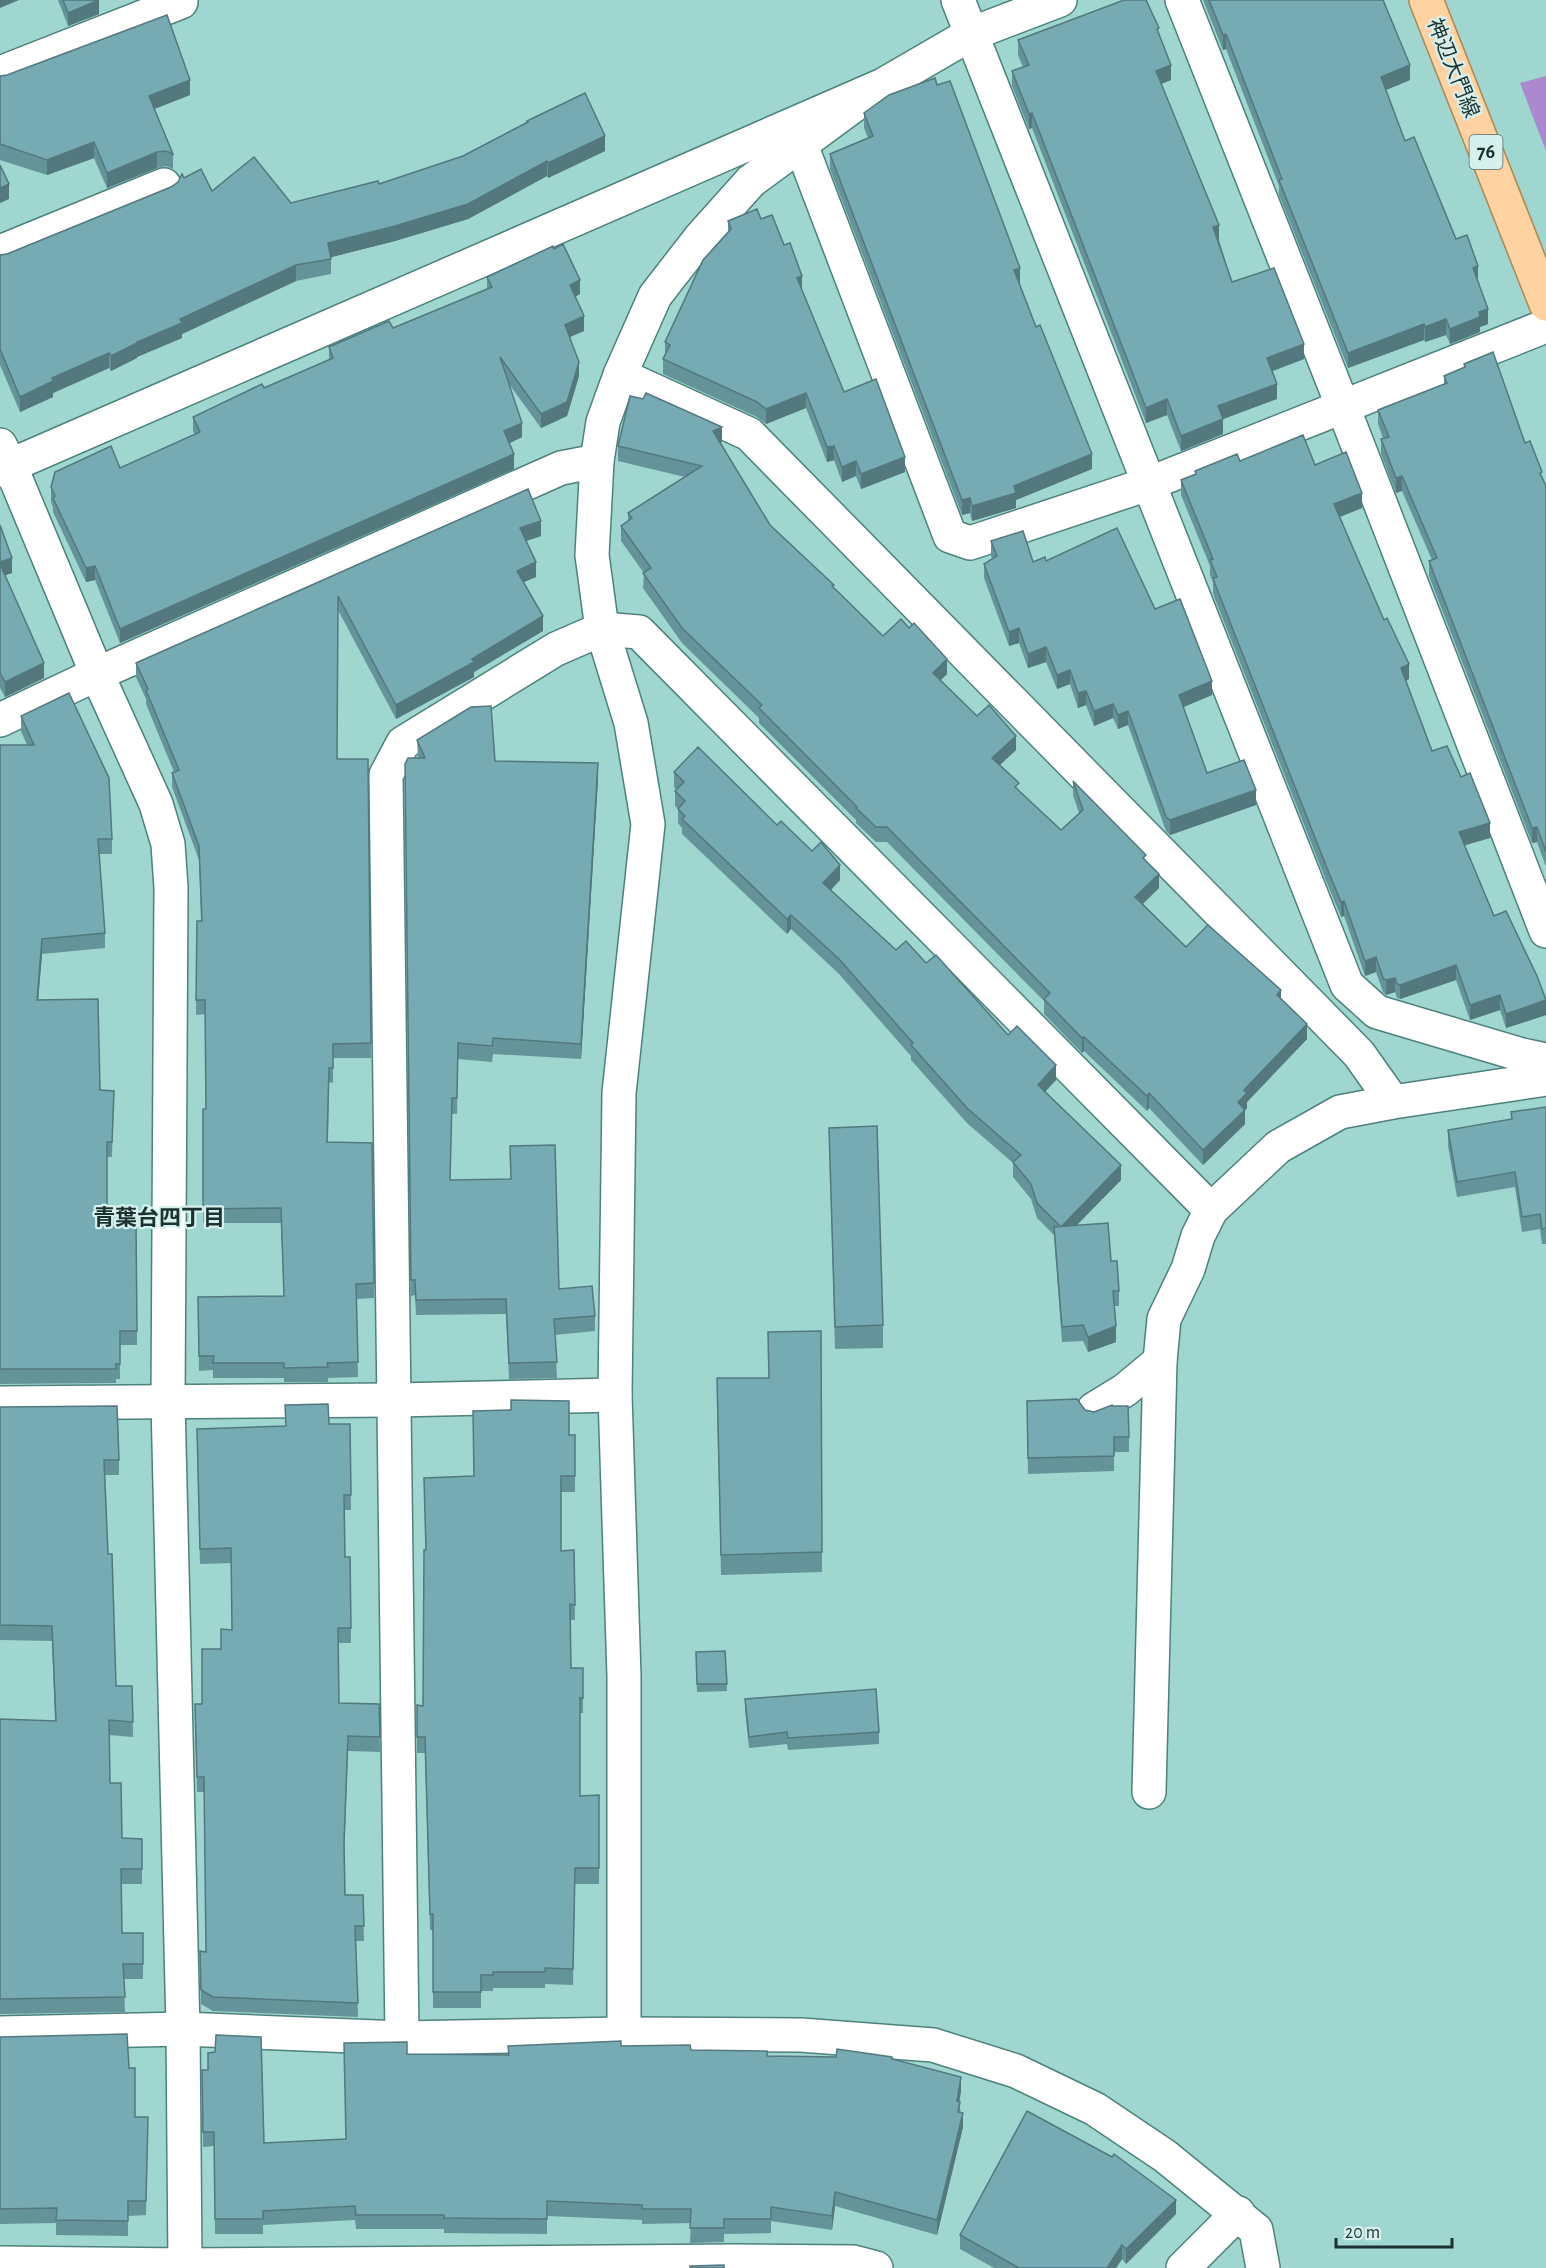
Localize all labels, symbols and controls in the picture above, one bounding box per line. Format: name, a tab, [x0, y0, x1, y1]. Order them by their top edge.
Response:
street label: 神辺大門線	[1424, 15, 1483, 121]
road number: 76	[1470, 135, 1502, 169]
district label: 青葉台四丁目	[93, 1206, 225, 1229]
scale bar	[1336, 2211, 1452, 2249]
text: 20 m	[1345, 2224, 1380, 2242]

